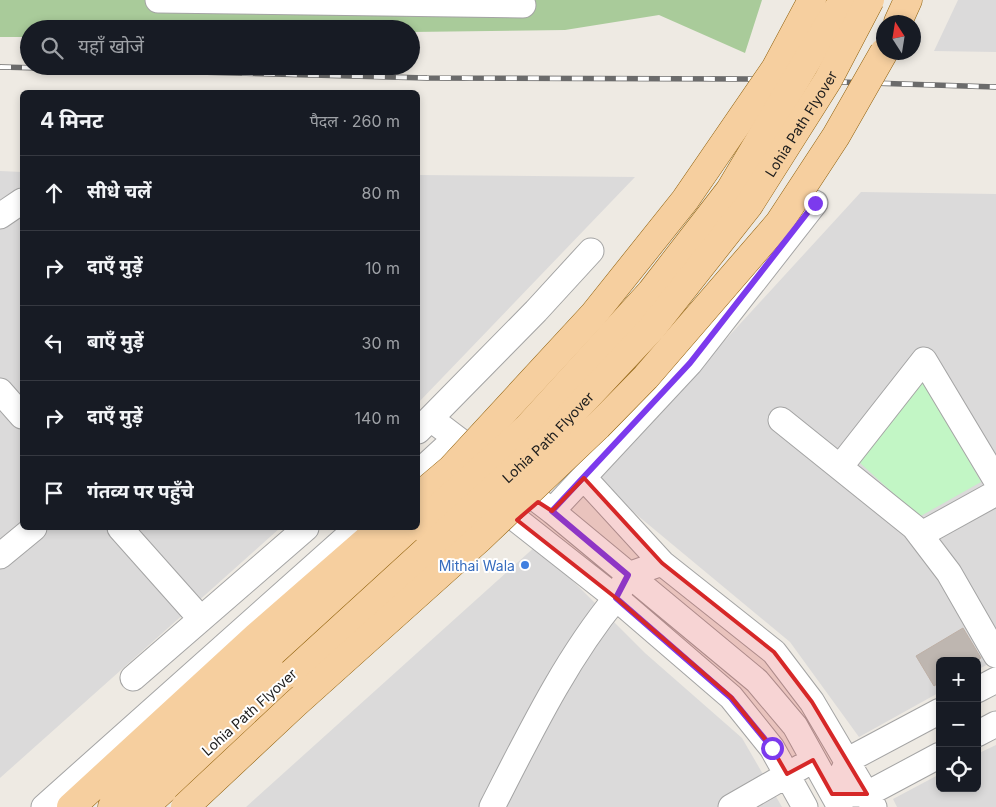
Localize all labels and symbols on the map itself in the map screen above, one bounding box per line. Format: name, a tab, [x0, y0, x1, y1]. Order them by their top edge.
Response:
north arrow	[876, 15, 921, 60]
street label: Lohia Path Flyover	[761, 68, 840, 180]
route end	[804, 192, 827, 215]
street label: Lohia Path Flyover	[498, 388, 597, 486]
place label: Mithai Wala	[439, 557, 515, 574]
marker: Mithai Wala	[519, 559, 531, 571]
street label: Lohia Path Flyover	[198, 665, 300, 759]
route start	[761, 737, 784, 760]

